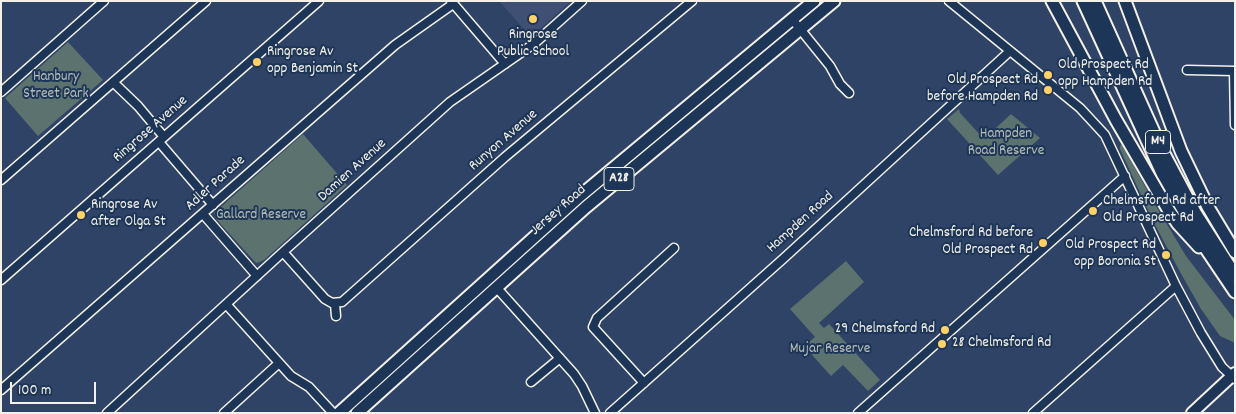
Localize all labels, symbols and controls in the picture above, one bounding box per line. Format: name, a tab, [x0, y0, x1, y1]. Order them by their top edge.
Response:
marker: Ringrose Public School	[527, 13, 539, 25]
place label: Ringrose Public School	[497, 27, 569, 62]
place label: Ringrose Av opp Benjamin St	[267, 44, 358, 79]
marker: Ringrose Av opp Benjamin St	[251, 56, 263, 68]
place label: Old Prospect Rd opp Hampden Rd	[1058, 57, 1152, 92]
park label: Hanbury Street Park	[23, 69, 89, 104]
marker: Old Prospect Rd opp Hampden Rd	[1042, 69, 1054, 81]
place label: Old Prospect Rd before Hampden Rd	[927, 72, 1038, 107]
marker: Old Prospect Rd before Hampden Rd	[1042, 84, 1054, 96]
street label: Ringrose Avenue	[110, 93, 192, 167]
street label: Runyon Avenue	[466, 106, 542, 176]
park label: Hampden Road Reserve	[968, 126, 1044, 161]
road number: M4	[1146, 130, 1170, 154]
street label: Damien Avenue	[315, 136, 391, 206]
street label: Adler Parade	[182, 152, 250, 216]
road number: A28	[604, 168, 634, 190]
street label: Jersey Road	[527, 182, 591, 240]
street label: Hampden Road	[764, 188, 838, 258]
place label: Chelmsford Rd after Old Prospect Rd	[1103, 193, 1220, 228]
place label: Ringrose Av after Olga St	[91, 197, 166, 232]
marker: Chelmsford Rd after Old Prospect Rd	[1087, 205, 1099, 217]
park label: Gallard Reserve	[216, 207, 306, 225]
marker: Ringrose Av after Olga St	[75, 209, 87, 221]
place label: Chelmsford Rd before Old Prospect Rd	[909, 225, 1033, 260]
marker: Chelmsford Rd before Old Prospect Rd	[1037, 237, 1049, 249]
place label: Old Prospect Rd opp Boronia St	[1065, 237, 1156, 272]
marker: Old Prospect Rd opp Boronia St	[1160, 249, 1172, 261]
place label: 29 Chelmsford Rd	[835, 321, 935, 339]
marker: 29 Chelmsford Rd	[939, 324, 951, 336]
place label: 28 Chelmsford Rd	[952, 335, 1051, 353]
marker: 28 Chelmsford Rd	[936, 338, 948, 350]
park label: Mujar Reserve	[790, 341, 870, 359]
scale bar	[12, 372, 99, 404]
text: 100 m	[18, 380, 51, 402]

